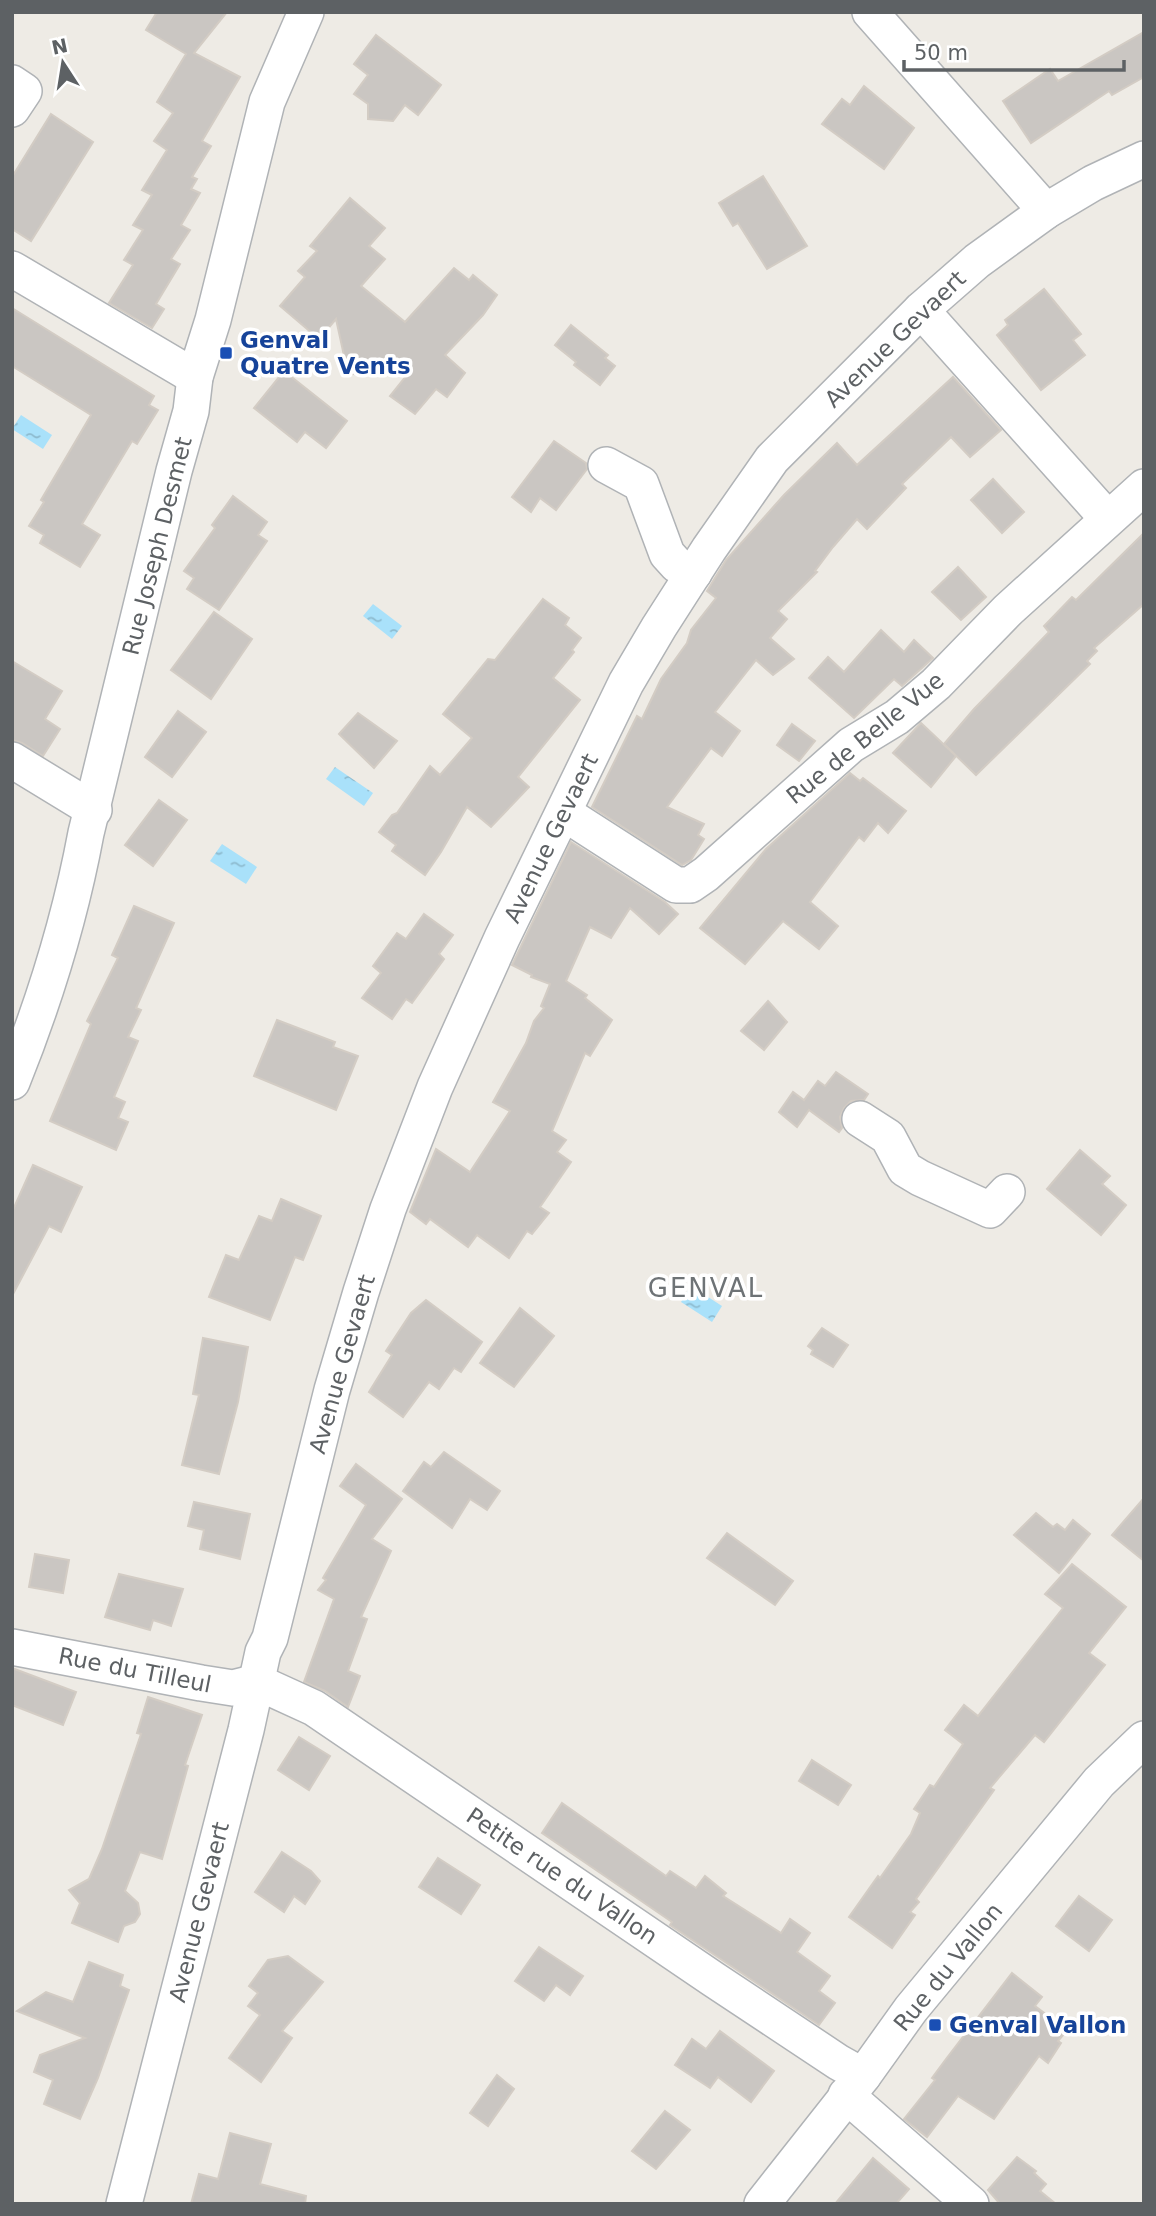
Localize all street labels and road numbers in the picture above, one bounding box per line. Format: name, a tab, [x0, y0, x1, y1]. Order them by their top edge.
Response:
street label: Avenue Gevaert	[819, 265, 971, 413]
street label: Rue Joseph Desmet	[117, 434, 197, 658]
street label: Rue de Belle Vue	[781, 667, 949, 809]
street label: Avenue Gevaert	[499, 749, 603, 927]
street label: Avenue Gevaert	[304, 1271, 380, 1457]
street label: Rue du Tilleul	[56, 1642, 214, 1698]
street label: Petite rue du Vallon	[462, 1802, 662, 1950]
street label: Avenue Gevaert	[164, 1819, 234, 2005]
street label: Rue du Vallon	[889, 1898, 1007, 2036]

